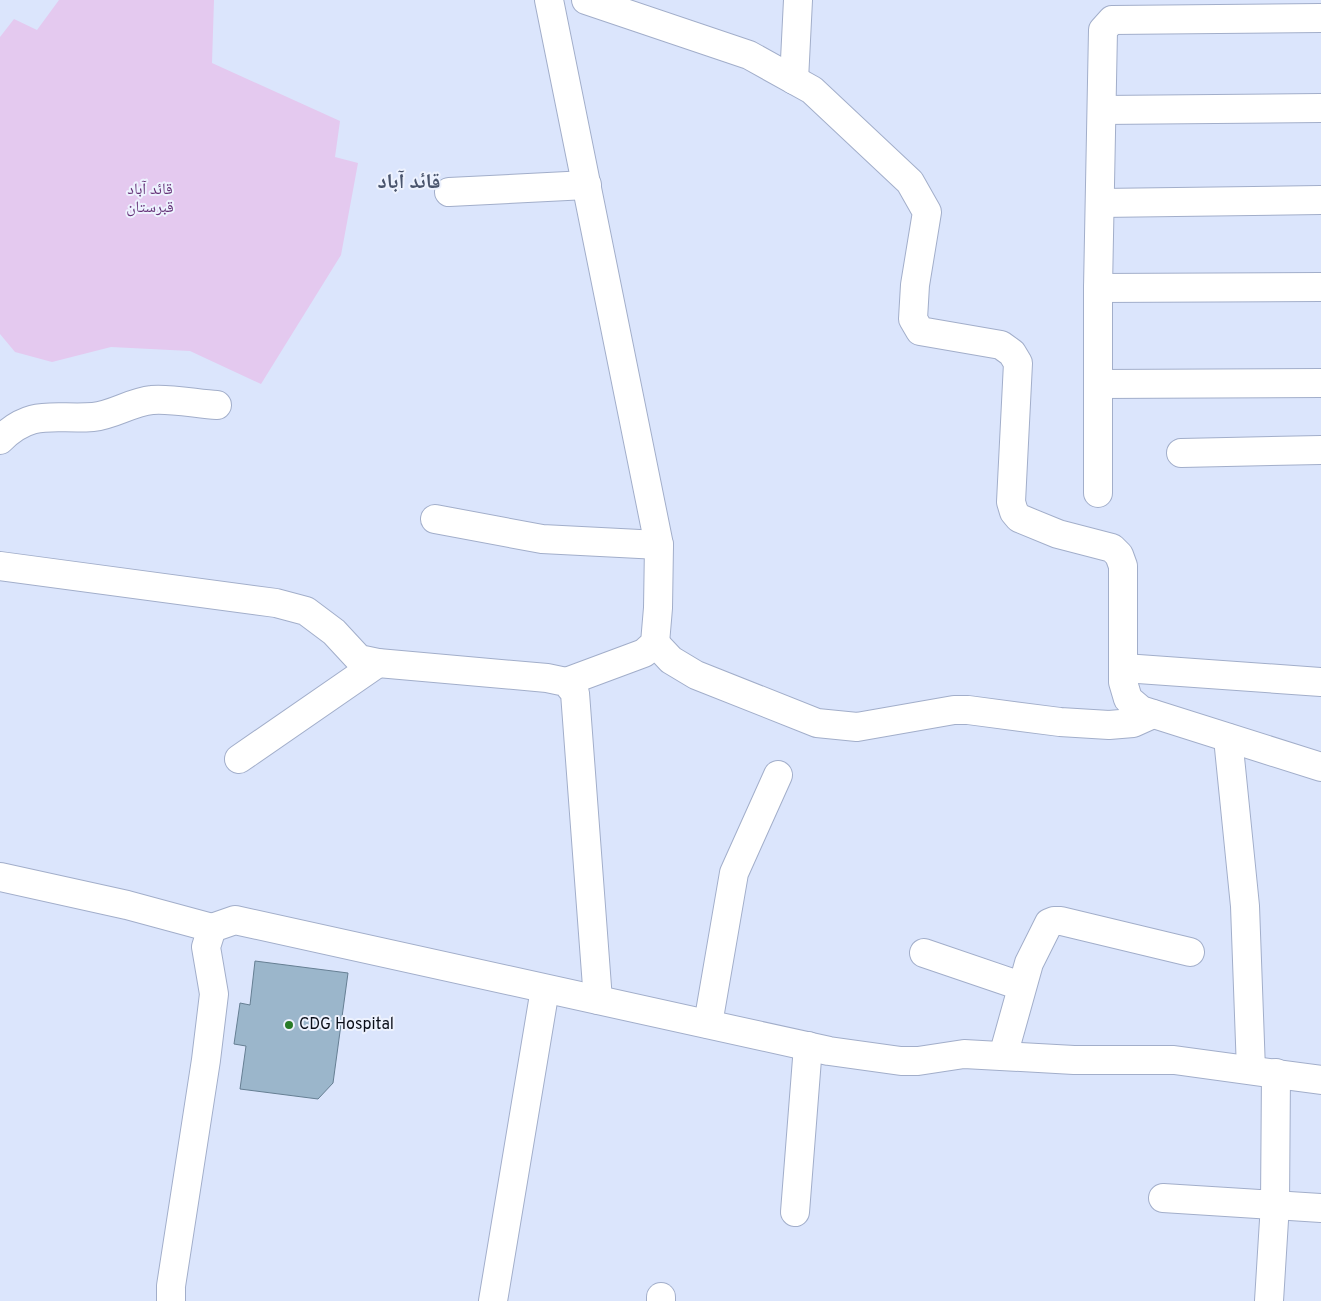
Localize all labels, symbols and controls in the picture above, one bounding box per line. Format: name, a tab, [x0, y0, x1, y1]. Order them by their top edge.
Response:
district label: قائد آباد	[377, 169, 441, 196]
park label: قائد آباد قبرستان	[126, 180, 174, 218]
place label: CDG Hospital	[299, 1015, 394, 1035]
marker: CDG Hospital	[283, 1019, 295, 1031]

